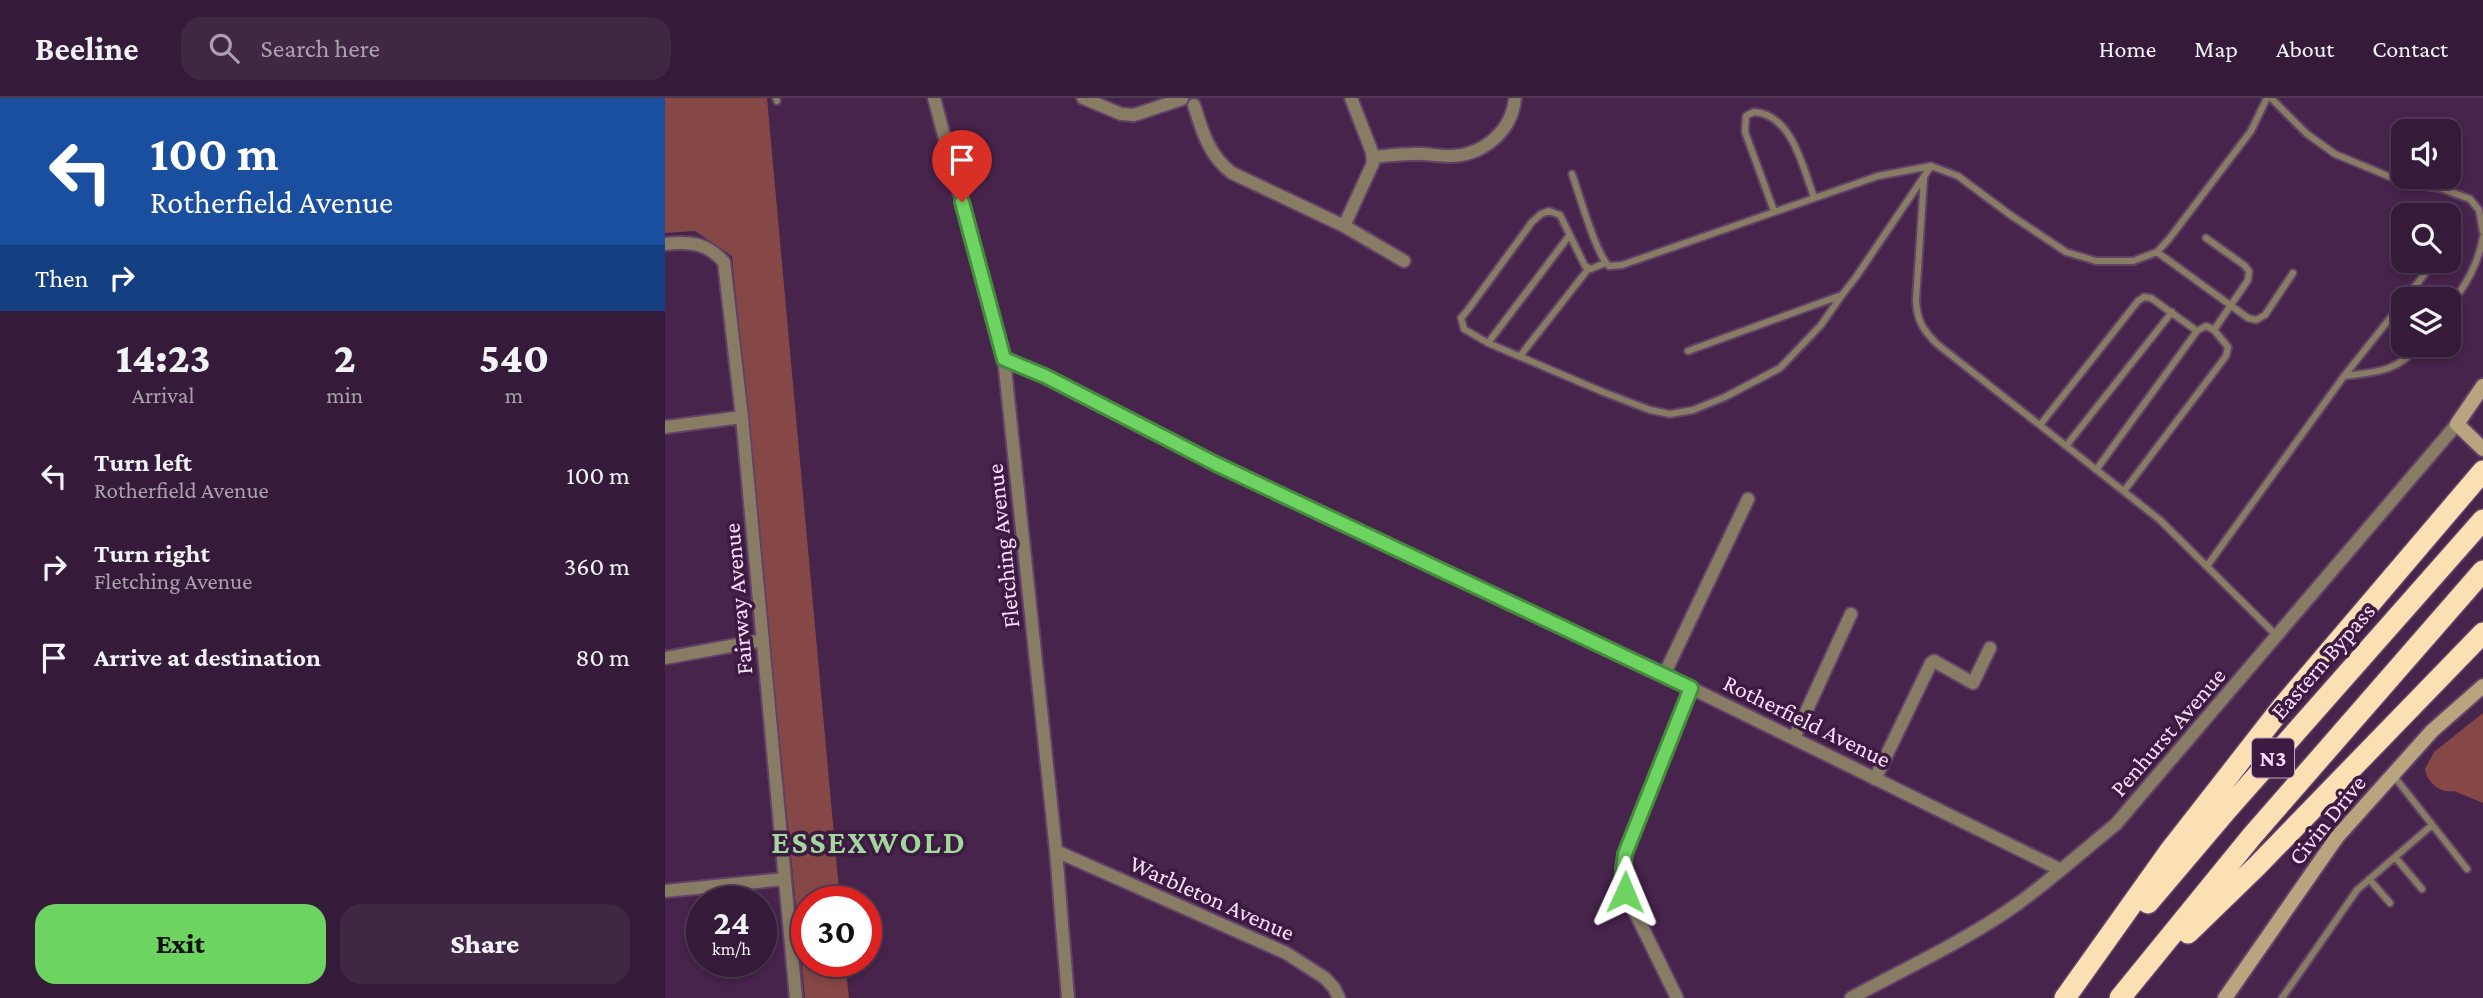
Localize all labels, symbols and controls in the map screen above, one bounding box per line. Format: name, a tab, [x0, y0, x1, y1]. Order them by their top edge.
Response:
search box	[181, 17, 671, 80]
icon: search	[205, 29, 243, 67]
text: Beeline	[35, 30, 139, 67]
text: Search here	[261, 34, 380, 63]
text: Home	[2099, 35, 2156, 62]
text: Map	[2194, 35, 2238, 62]
text: About	[2276, 35, 2334, 62]
text: Contact	[2372, 35, 2448, 62]
map controls	[2391, 119, 2461, 357]
button: sound	[2391, 119, 2461, 189]
icon: left	[35, 126, 126, 217]
text: 100 m	[150, 126, 279, 181]
pin	[932, 130, 992, 202]
icon: arrive	[943, 141, 981, 179]
text: Rotherfield Avenue	[150, 184, 393, 220]
button: search	[2391, 203, 2461, 273]
icon: right	[103, 259, 141, 297]
text: Then	[35, 264, 89, 293]
button: layers	[2391, 287, 2461, 357]
text: 14:23	[116, 334, 211, 381]
text: 2	[334, 334, 356, 381]
text: 540	[479, 334, 549, 381]
text: Arrival	[132, 382, 194, 408]
text: min	[326, 382, 363, 408]
text: m	[505, 382, 523, 408]
text: Turn left	[94, 448, 192, 477]
icon: left	[35, 457, 73, 495]
text: 100 m	[566, 461, 630, 490]
street label: Fletching Avenue	[980, 462, 1025, 630]
text: Rotherfield Avenue	[94, 477, 269, 503]
street label: Fairway Avenue	[717, 522, 758, 676]
text: Turn right	[94, 539, 210, 568]
icon: right	[35, 548, 73, 586]
text: 360 m	[564, 552, 630, 581]
text: Fletching Avenue	[94, 568, 252, 594]
street label: Eastern Bypass	[2265, 597, 2380, 724]
icon: arrive	[35, 639, 73, 677]
text: Arrive at destination	[94, 643, 321, 672]
text: 80 m	[576, 643, 630, 672]
street label: Penhurst Avenue	[2104, 662, 2231, 801]
street label: Rotherfield Avenue	[1719, 668, 1895, 773]
road number: N3	[2252, 738, 2294, 778]
street label: Civin Drive	[2282, 769, 2371, 870]
district label: ESSEXWOLD	[771, 824, 967, 860]
street label: Warbleton Avenue	[1126, 849, 1299, 946]
position arrow	[1588, 855, 1662, 929]
speed limit sign: 30	[791, 886, 882, 977]
text: 24	[713, 903, 750, 942]
button: Exit	[35, 904, 326, 984]
button: Share	[340, 904, 630, 984]
text: km/h	[712, 939, 751, 959]

